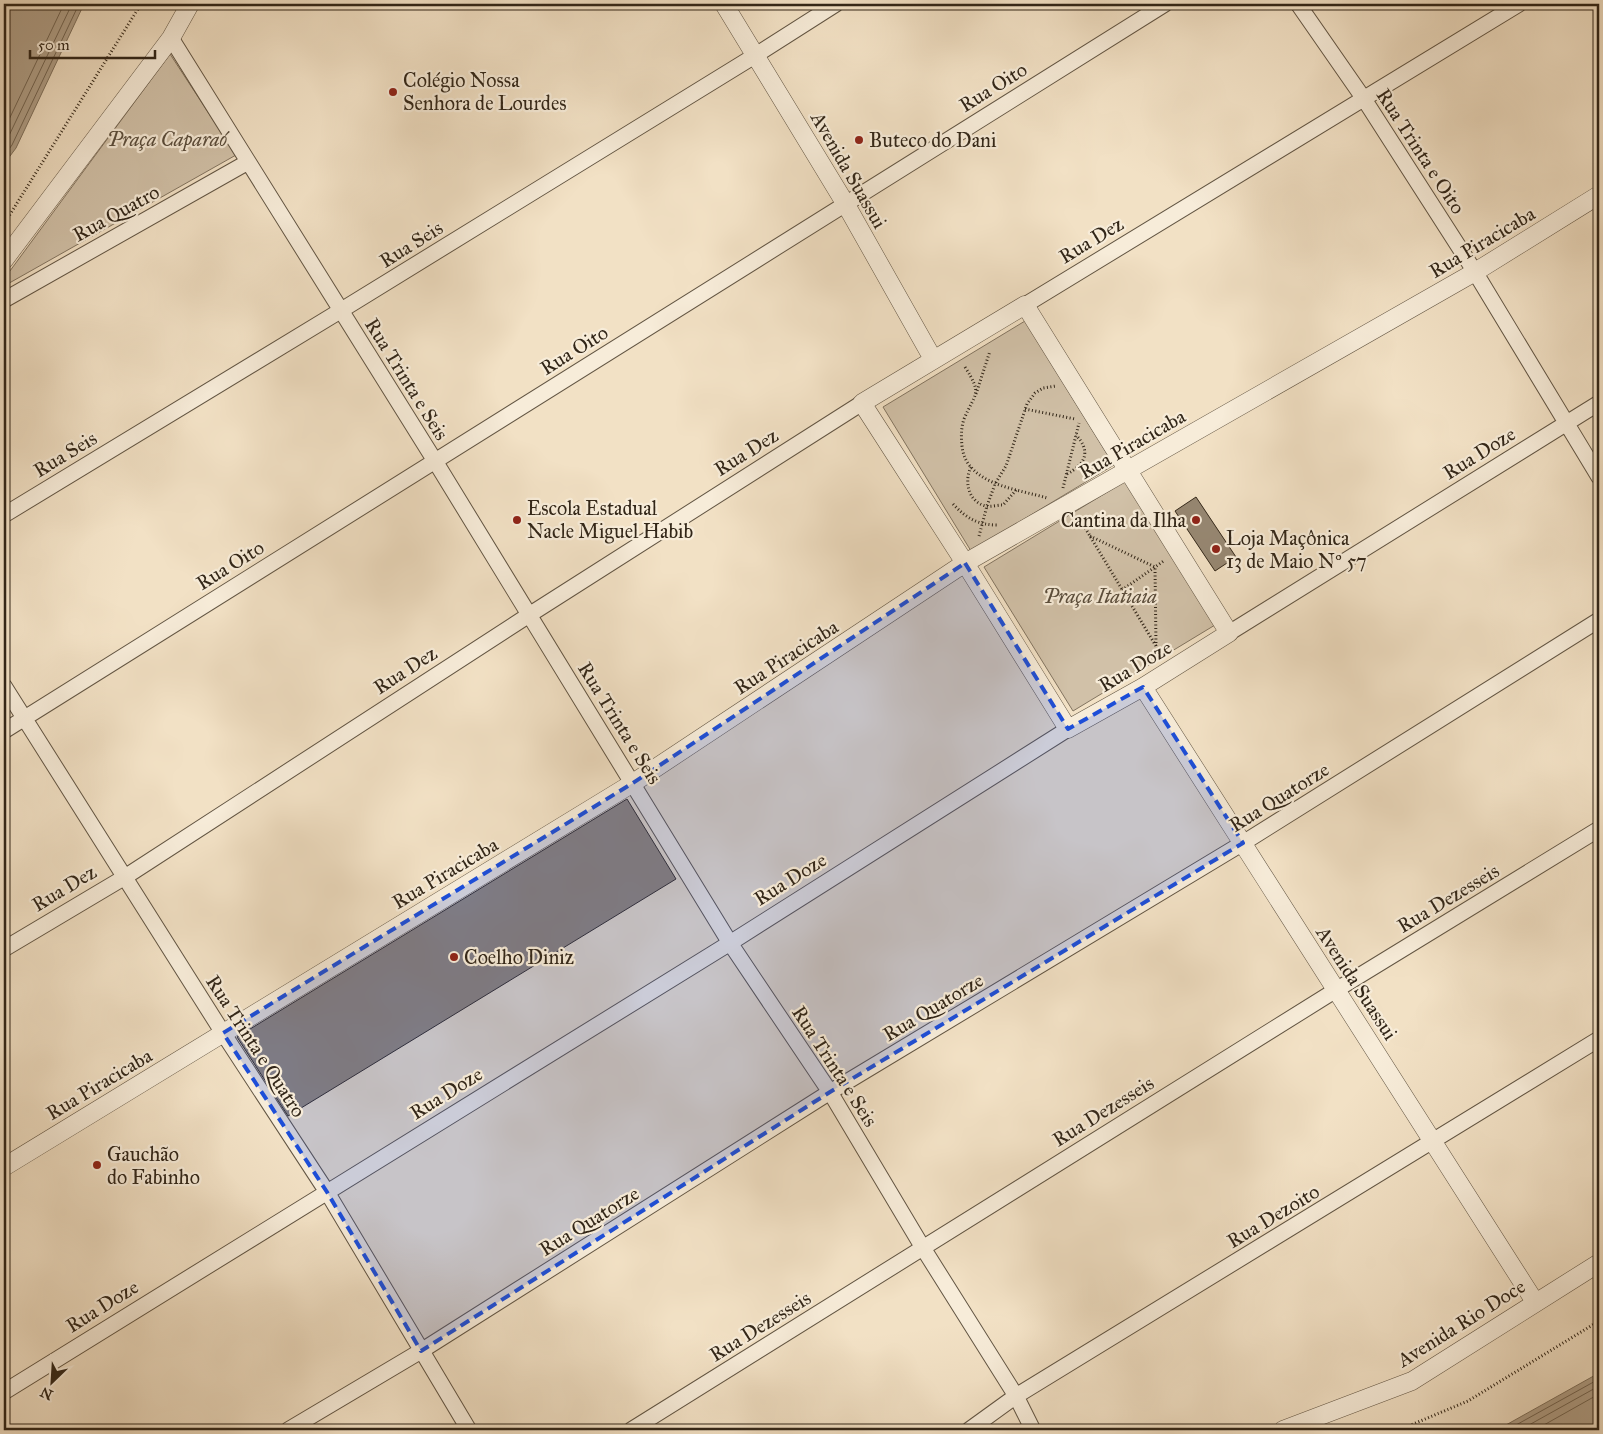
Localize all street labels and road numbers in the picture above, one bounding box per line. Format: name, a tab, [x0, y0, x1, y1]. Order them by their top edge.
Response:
street label: Rua Oito	[955, 57, 1031, 117]
street label: Rua Trinta e Oito	[1372, 84, 1470, 218]
street label: Avenida Suassui	[805, 107, 892, 233]
street label: Rua Quatro	[69, 179, 163, 247]
street label: Rua Piracicaba	[1425, 201, 1540, 283]
street label: Rua Dez	[1055, 212, 1127, 268]
street label: Rua Seis	[375, 215, 447, 273]
street label: Rua Trinta e Seis	[360, 314, 454, 444]
street label: Rua Oito	[536, 320, 612, 380]
street label: Rua Piracicaba	[1074, 404, 1190, 484]
street label: Rua Doze	[1438, 421, 1520, 485]
street label: Rua Dez	[710, 423, 782, 481]
street label: Rua Seis	[29, 426, 101, 482]
street label: Rua Oito	[192, 535, 268, 595]
street label: Rua Piracicaba	[730, 614, 843, 699]
street label: Rua Doze	[1094, 635, 1176, 697]
street label: Rua Dez	[369, 641, 441, 699]
street label: Rua Trinta e Seis	[573, 658, 667, 788]
street label: Rua Quatorze	[1225, 757, 1333, 837]
street label: Rua Piracicaba	[388, 832, 503, 914]
street label: Rua Doze	[749, 847, 831, 911]
street label: Rua Dezesseis	[1393, 858, 1503, 938]
street label: Rua Dez	[28, 860, 100, 916]
street label: Avenida Suassui	[1311, 921, 1403, 1045]
street label: Rua Quatorze	[878, 968, 988, 1046]
street label: Rua Trinta e Quatro	[201, 970, 311, 1122]
street label: Rua Trinta e Seis	[787, 1001, 883, 1131]
street label: Rua Piracicaba	[42, 1043, 157, 1125]
street label: Rua Doze	[405, 1061, 487, 1125]
street label: Rua Dezesseis	[1048, 1070, 1158, 1152]
street label: Rua Dezoito	[1222, 1179, 1324, 1253]
street label: Rua Quatorze	[535, 1181, 643, 1261]
street label: Rua Doze	[61, 1274, 143, 1338]
street label: Avenida Rio Doce	[1392, 1274, 1529, 1372]
street label: Rua Dezesseis	[705, 1285, 815, 1367]

